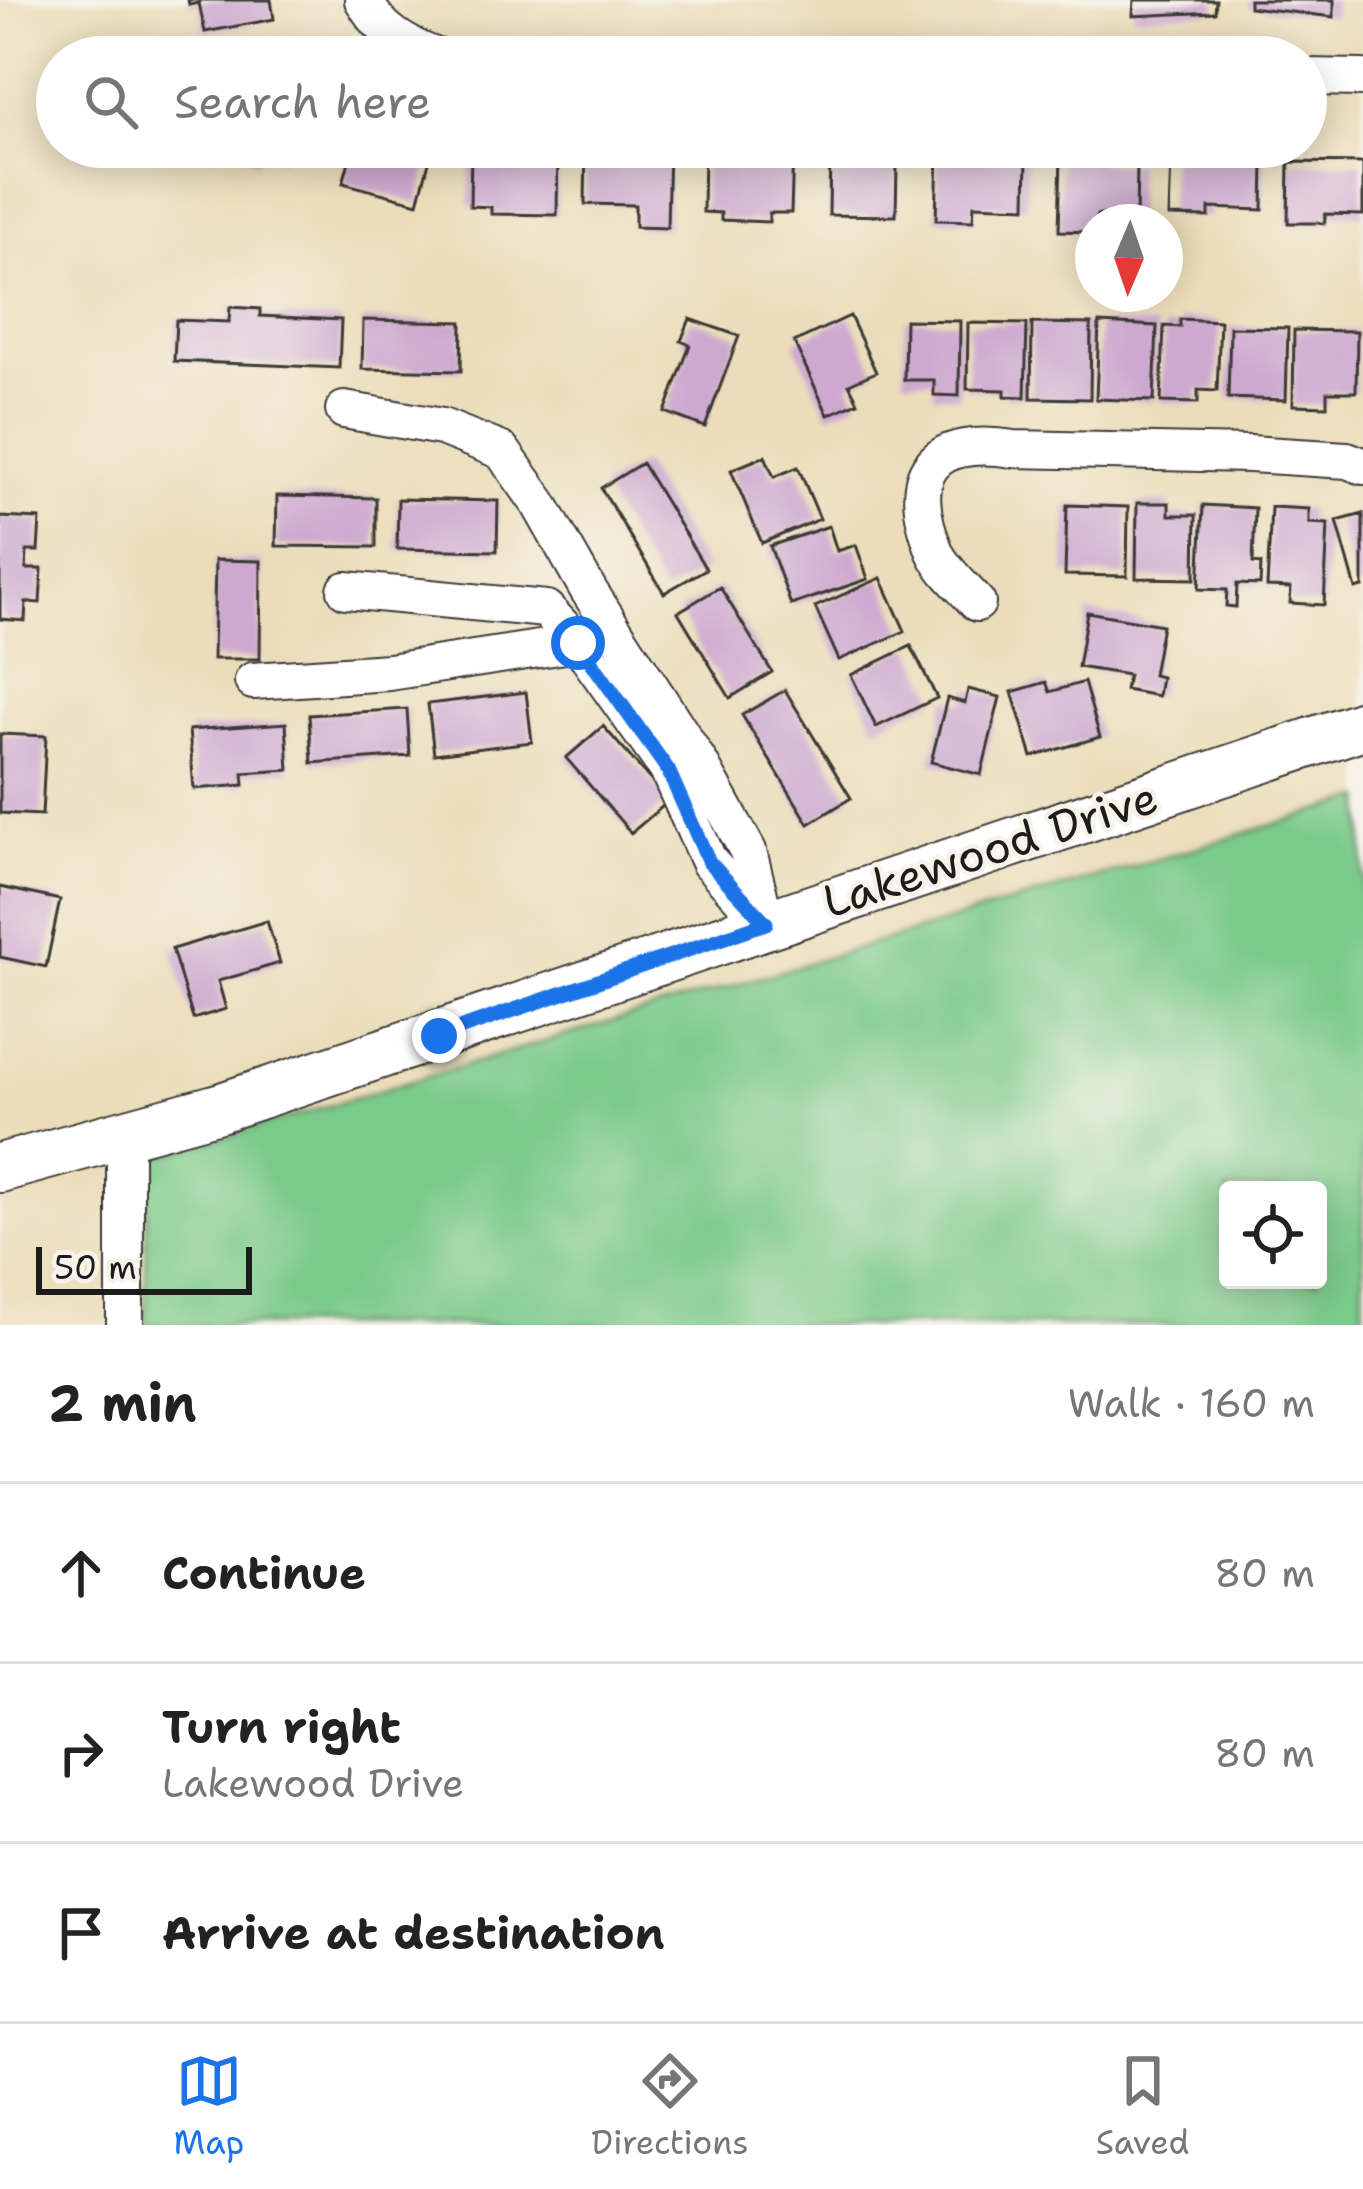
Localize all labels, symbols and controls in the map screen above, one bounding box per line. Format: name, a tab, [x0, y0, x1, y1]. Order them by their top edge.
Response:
search box	[36, 36, 1327, 168]
icon: search	[78, 69, 144, 135]
text: Search here	[174, 72, 431, 132]
north arrow	[1075, 204, 1183, 312]
route start	[551, 616, 605, 670]
street label: Lakewood Drive	[815, 767, 1165, 931]
route end	[412, 1009, 466, 1063]
map controls	[1219, 1181, 1327, 1289]
button: locate	[1219, 1181, 1327, 1289]
scale bar	[36, 1241, 252, 1294]
text: 50 m	[54, 1245, 137, 1290]
text: 2 min	[48, 1369, 197, 1437]
text: Walk · 160 m	[1068, 1377, 1315, 1429]
icon: ahead	[48, 1540, 114, 1606]
text: Continue	[162, 1543, 366, 1603]
text: 80 m	[1214, 1547, 1315, 1599]
text: Turn right	[162, 1697, 401, 1757]
icon: right	[48, 1720, 114, 1786]
text: 80 m	[1214, 1727, 1315, 1779]
text: Lakewood Drive	[162, 1757, 464, 1809]
icon: arrive	[48, 1900, 114, 1966]
text: Arrive at destination	[162, 1903, 665, 1963]
tab: Map	[174, 2048, 244, 2165]
tab: Directions	[591, 2048, 749, 2165]
tab: Saved	[1096, 2048, 1189, 2165]

